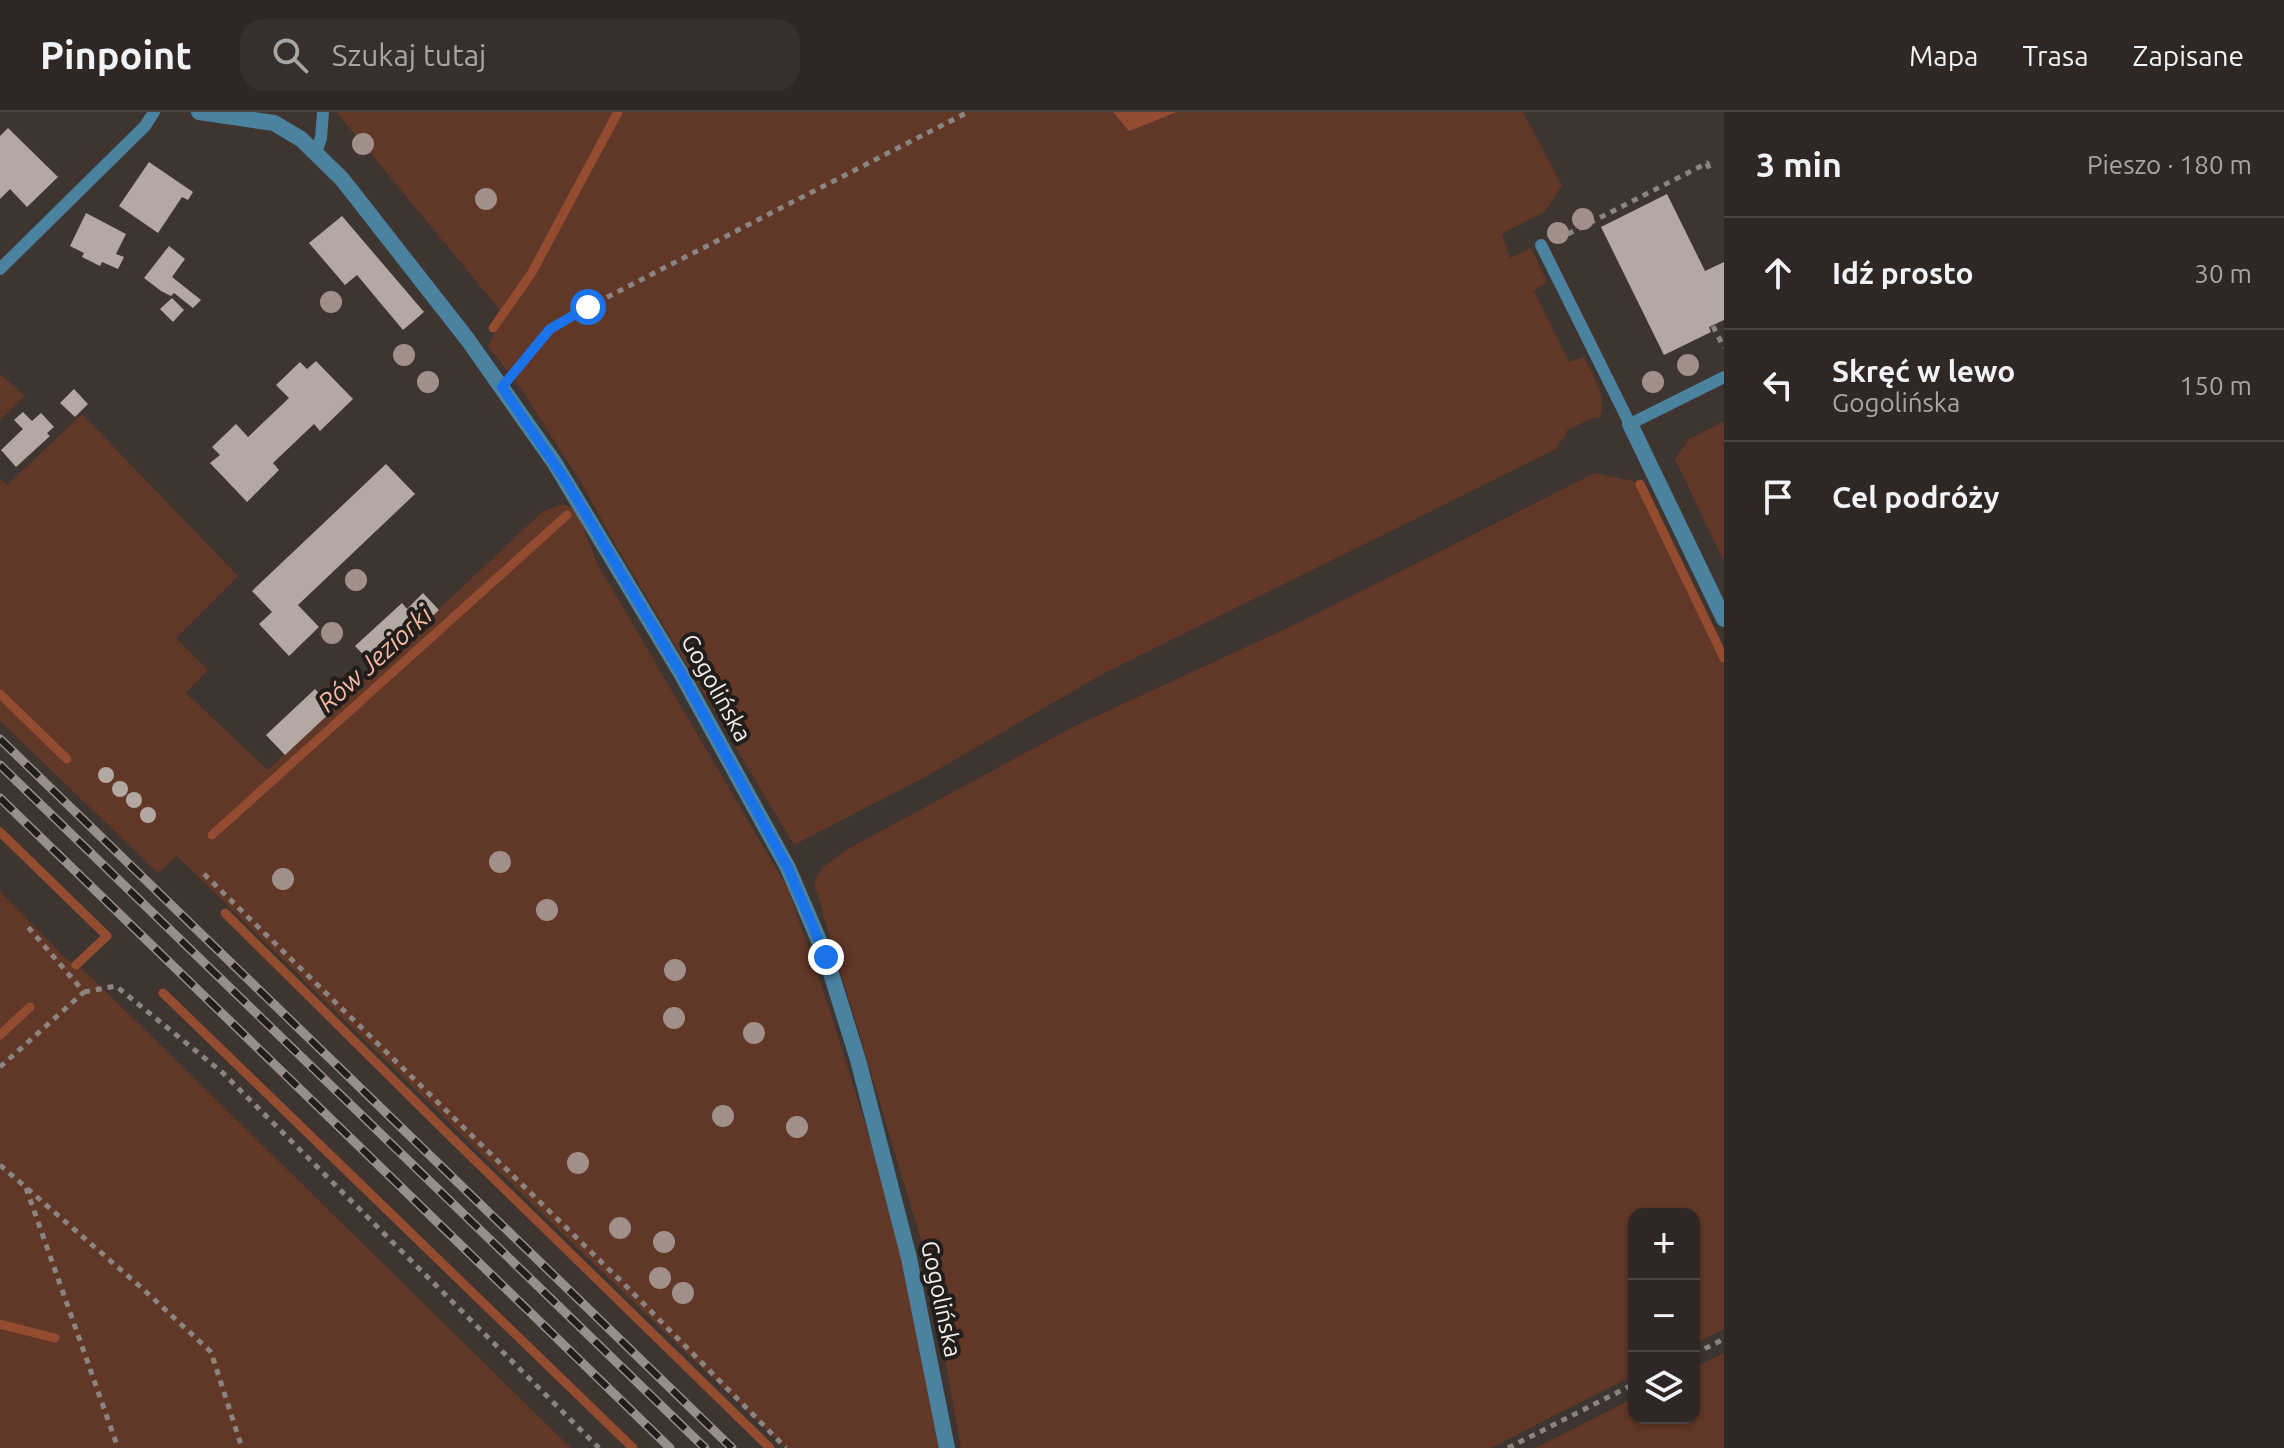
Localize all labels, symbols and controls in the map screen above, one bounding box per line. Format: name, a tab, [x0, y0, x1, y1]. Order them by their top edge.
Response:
search box	[240, 19, 800, 91]
icon: search	[268, 33, 312, 77]
text: Pinpoint	[40, 34, 192, 76]
text: Szukaj tutaj	[332, 38, 486, 72]
text: Mapa	[1909, 40, 1978, 71]
text: Trasa	[2022, 40, 2089, 71]
text: Zapisane	[2133, 40, 2244, 71]
text: 3 min	[1756, 145, 1842, 183]
text: Pieszo · 180 m	[2087, 150, 2252, 179]
icon: ahead	[1756, 251, 1800, 295]
text: Idź prosto	[1832, 256, 1974, 290]
text: 30 m	[2194, 259, 2252, 288]
route start	[570, 289, 606, 325]
text: Skręć w lewo	[1832, 354, 2015, 388]
icon: left	[1756, 363, 1800, 407]
text: 150 m	[2180, 371, 2252, 400]
text: Gogolińska	[1832, 388, 1960, 417]
icon: arrive	[1756, 475, 1800, 519]
text: Cel podróży	[1832, 480, 1999, 514]
water label: Rów Jeziorki	[312, 599, 439, 717]
street label: Gogolińska	[676, 629, 757, 746]
route end	[808, 939, 844, 975]
map controls	[1628, 1208, 1700, 1424]
button: +	[1628, 1208, 1700, 1280]
street label: Gogolińska	[916, 1238, 967, 1360]
button: −	[1628, 1280, 1700, 1352]
button: layers	[1628, 1352, 1700, 1424]

